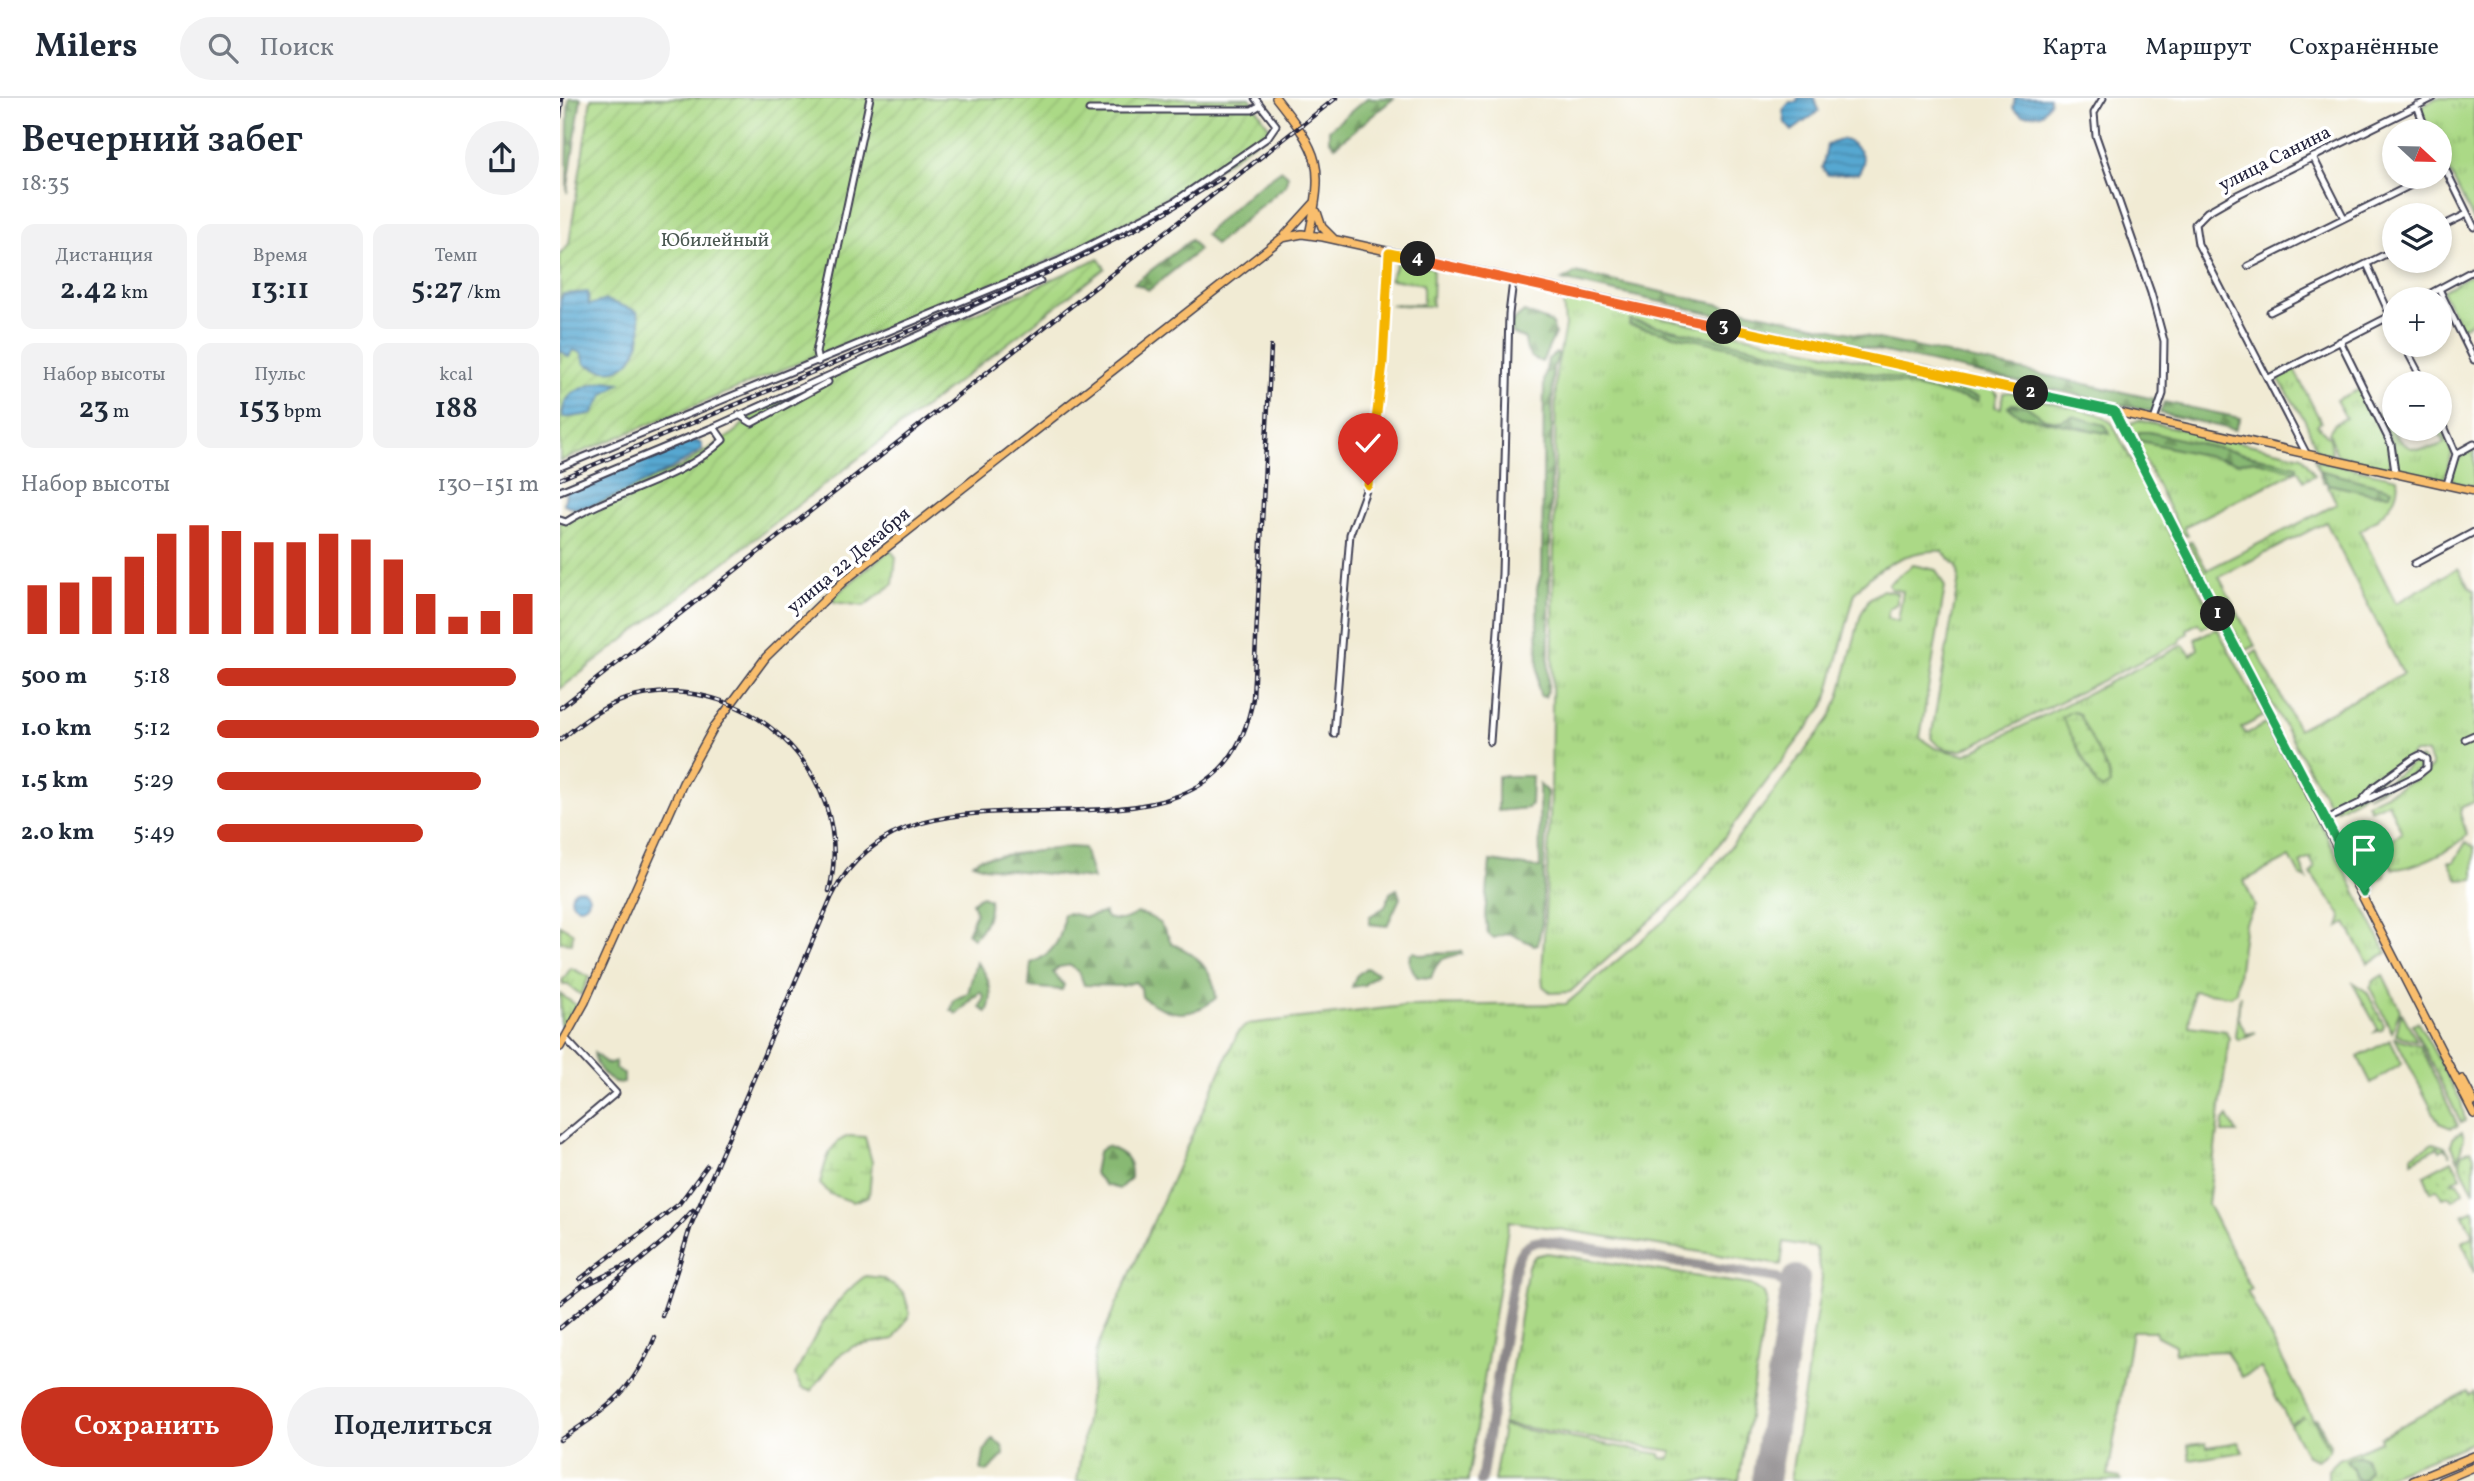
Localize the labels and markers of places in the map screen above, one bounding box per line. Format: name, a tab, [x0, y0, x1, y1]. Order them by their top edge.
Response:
pin: 4	[1400, 242, 1436, 276]
pin: 3	[1706, 310, 1742, 344]
pin: 2	[2014, 376, 2048, 410]
pin	[1338, 413, 1398, 485]
pin: 1	[2200, 596, 2236, 632]
pin	[2334, 820, 2394, 892]

